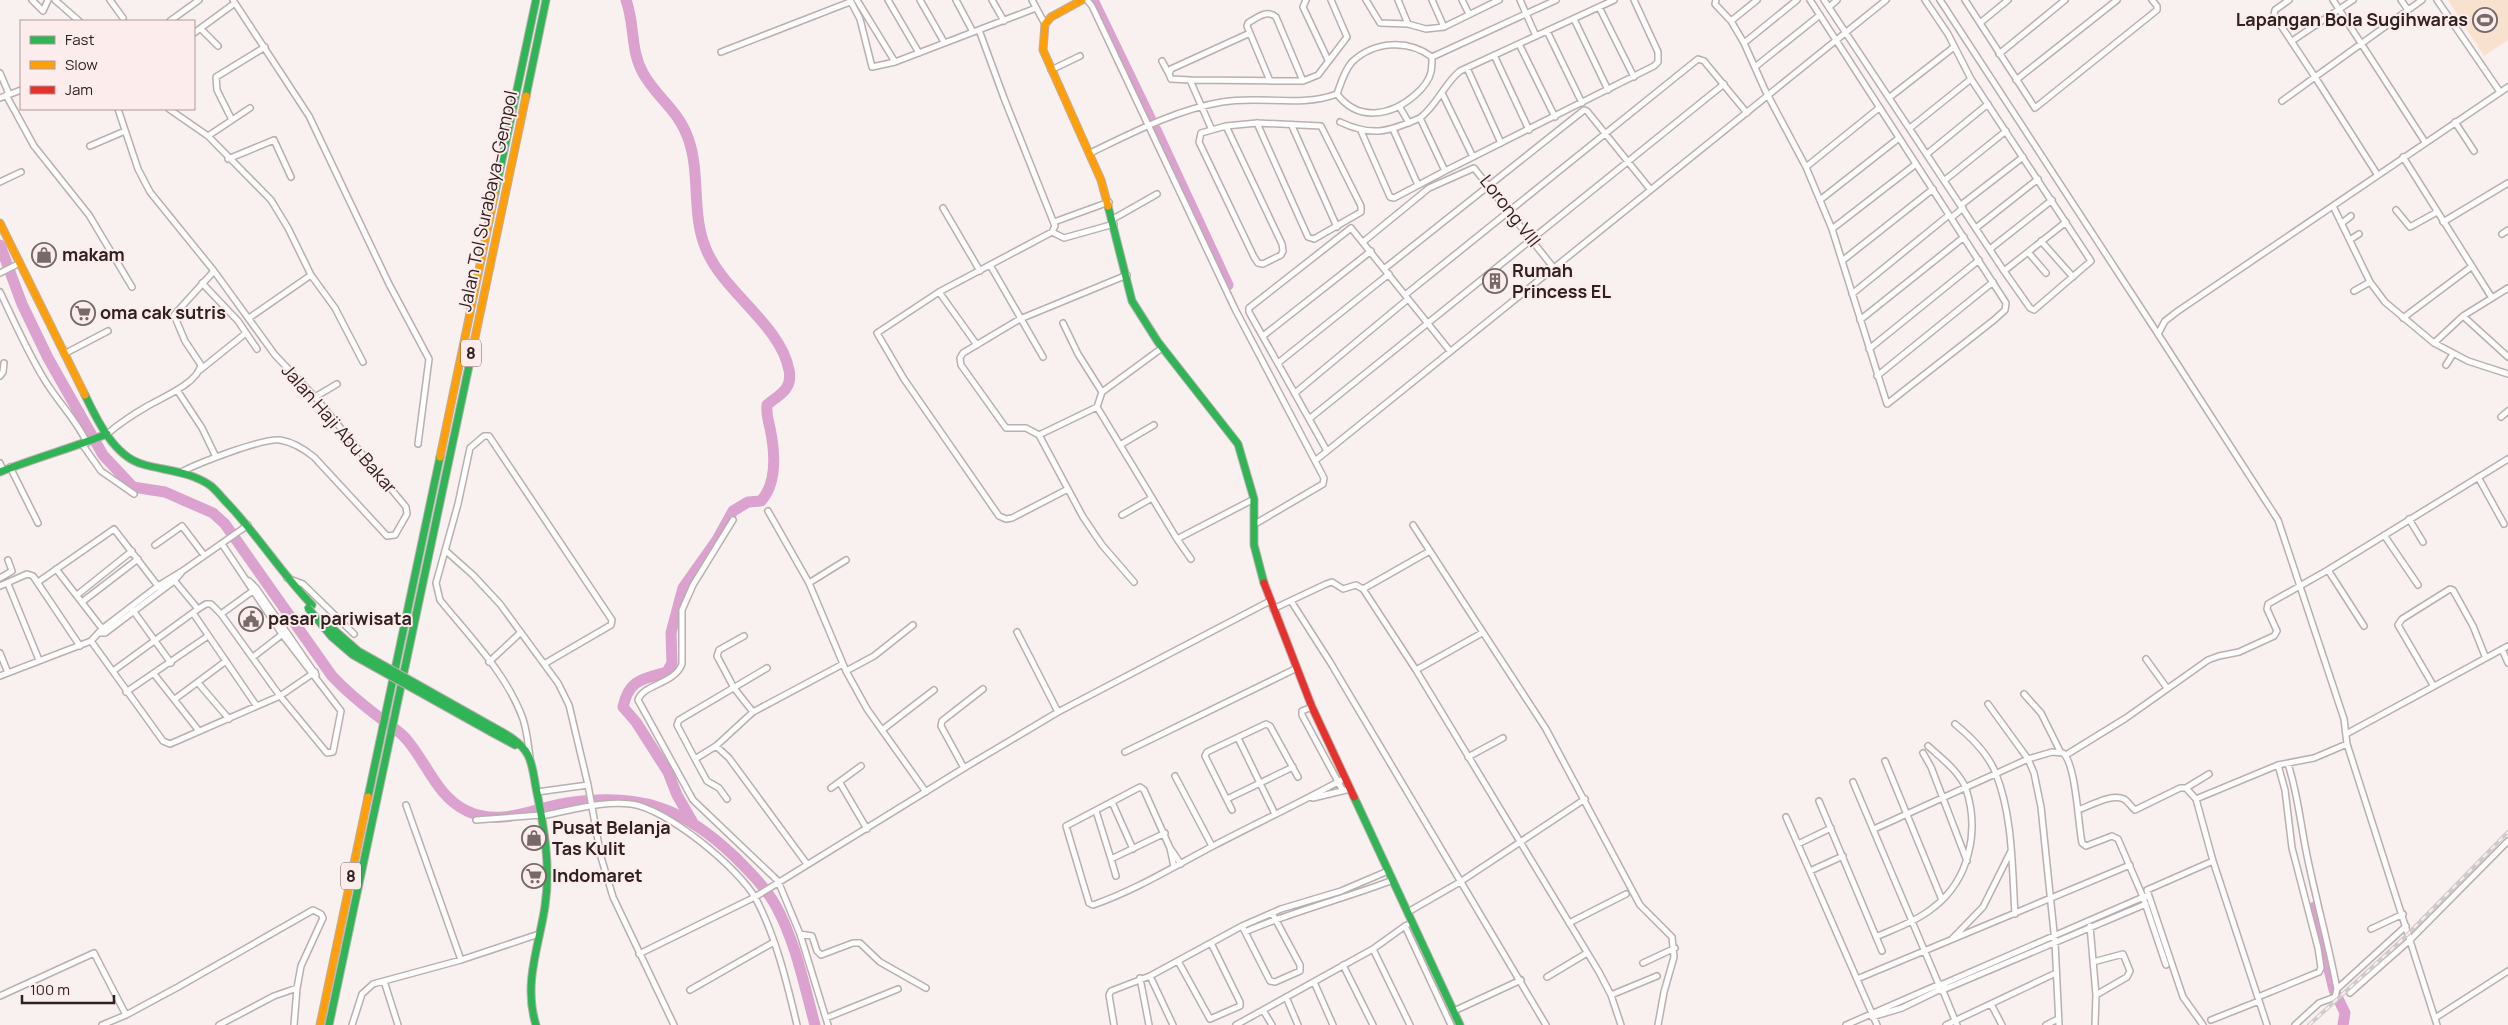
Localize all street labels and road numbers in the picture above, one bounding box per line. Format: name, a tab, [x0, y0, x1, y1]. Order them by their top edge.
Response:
street label: Jalan Tol Surabaya–Gempol	[452, 88, 522, 313]
street label: Lorong VIII	[1475, 169, 1546, 251]
road number: 8	[461, 339, 481, 366]
street label: Jalan Haji Abu Bakar	[277, 358, 403, 499]
road number: 8	[341, 862, 361, 889]

